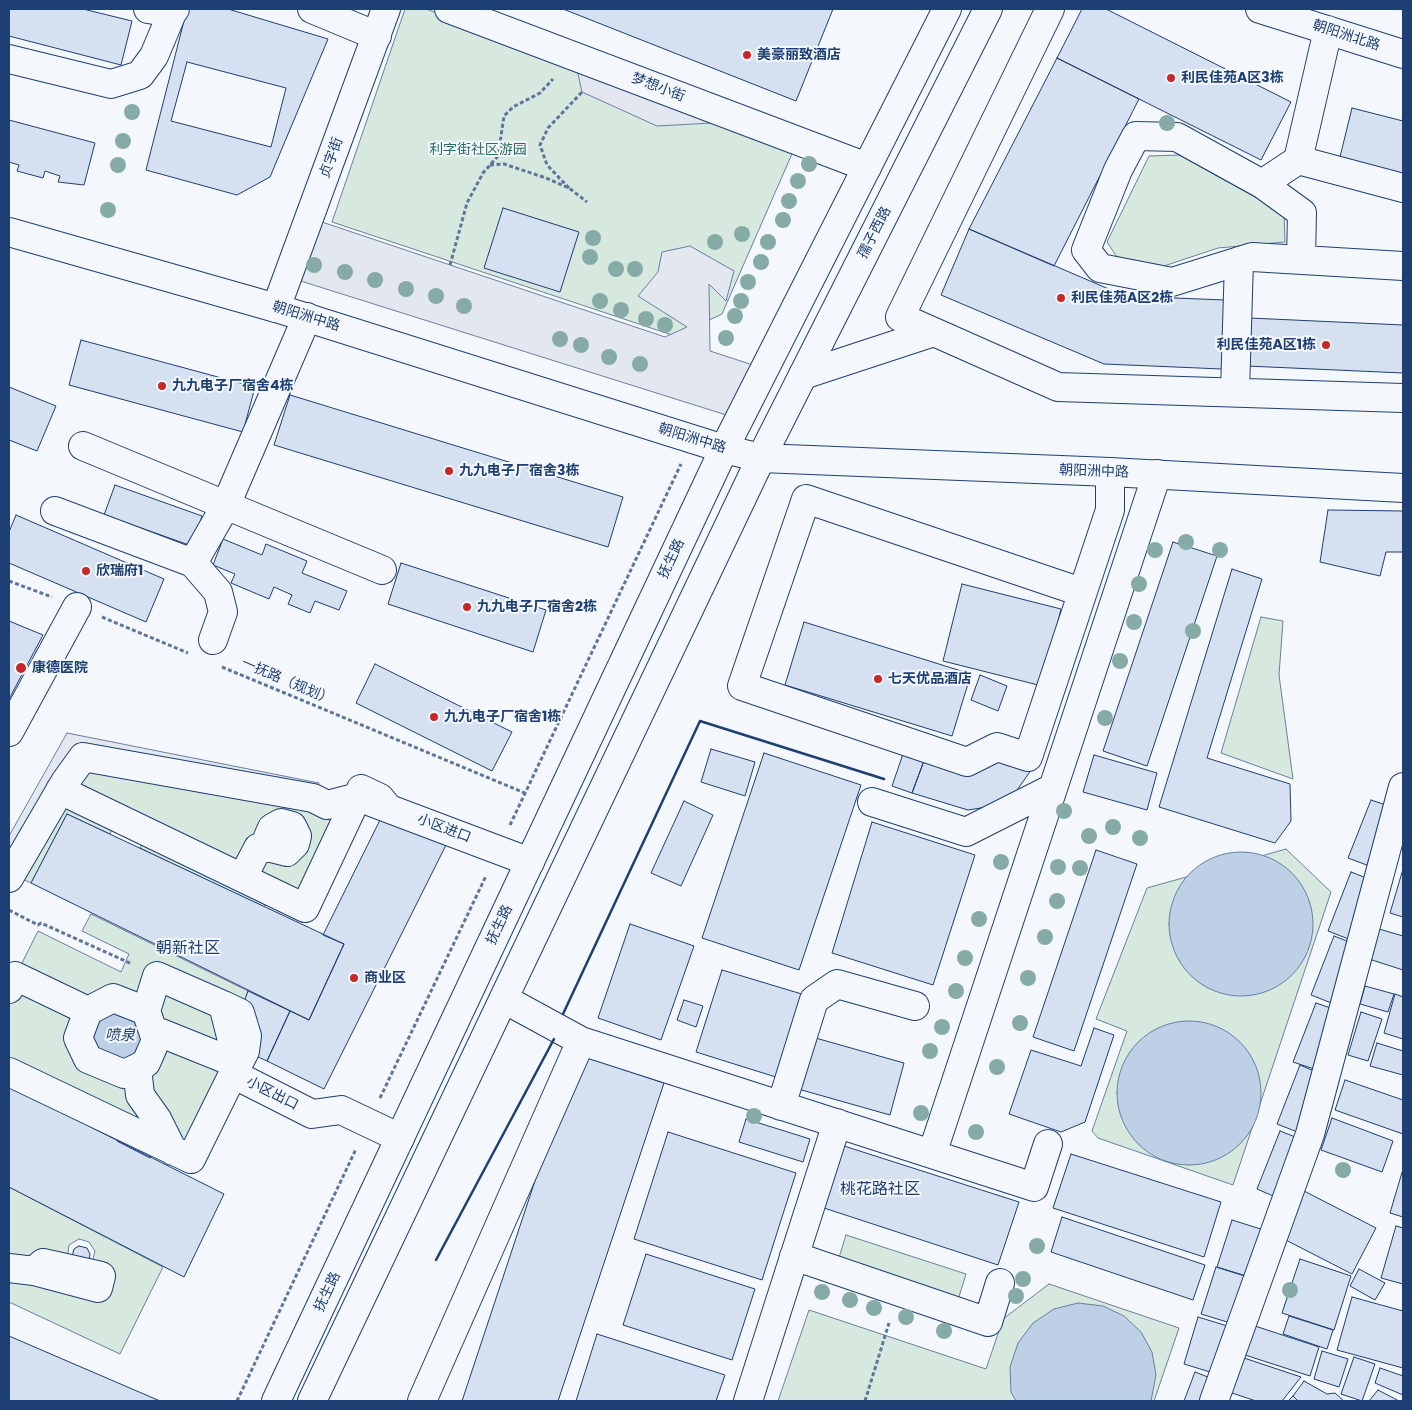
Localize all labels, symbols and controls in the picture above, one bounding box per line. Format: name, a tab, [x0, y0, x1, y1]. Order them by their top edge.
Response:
street label: 朝阳洲北路	[1310, 17, 1382, 55]
place label: 美豪丽致酒店	[757, 47, 841, 63]
marker: 美豪丽致酒店	[741, 49, 753, 61]
street label: 梦想小街	[629, 70, 687, 106]
place label: 利民佳苑A区3栋	[1181, 70, 1284, 86]
marker: 利民佳苑A区3栋	[1165, 72, 1177, 84]
street label: 贞字街	[317, 135, 347, 181]
park label: 利字街社区游园	[429, 142, 527, 158]
street label: 孺子西路	[855, 204, 895, 262]
place label: 利民佳苑A区2栋	[1071, 290, 1173, 306]
marker: 利民佳苑A区2栋	[1055, 292, 1067, 304]
street label: 朝阳洲中路	[270, 299, 342, 335]
place label: 利民佳苑A区1栋	[1216, 337, 1316, 353]
marker: 利民佳苑A区1栋	[1320, 339, 1332, 351]
place label: 九九电子厂宿舍4栋	[172, 378, 293, 394]
marker: 九九电子厂宿舍4栋	[156, 380, 168, 392]
street label: 朝阳洲中路	[656, 421, 728, 457]
street label: 朝阳洲中路	[1059, 462, 1129, 482]
place label: 九九电子厂宿舍3栋	[459, 463, 579, 479]
marker: 九九电子厂宿舍3栋	[443, 465, 455, 477]
street label: 抚生路	[656, 536, 688, 582]
place label: 欣瑞府1	[96, 563, 143, 579]
marker: 欣瑞府1	[80, 565, 92, 577]
place label: 九九电子厂宿舍2栋	[477, 599, 597, 615]
marker: 九九电子厂宿舍2栋	[461, 601, 473, 613]
street label: 一抚路（规划）	[239, 655, 335, 709]
place label: 康德医院	[32, 660, 88, 676]
marker: 康德医院	[14, 661, 28, 675]
place label: 七天优品酒店	[888, 671, 972, 687]
marker: 七天优品酒店	[872, 673, 884, 685]
place label: 九九电子厂宿舍1栋	[444, 709, 561, 725]
marker: 九九电子厂宿舍1栋	[428, 711, 440, 723]
street label: 小区进口	[415, 811, 473, 847]
street label: 抚生路	[484, 902, 516, 948]
district label: 朝新社区	[156, 939, 220, 959]
place label: 商业区	[364, 970, 406, 986]
marker: 商业区	[348, 972, 360, 984]
water label: 喷泉	[105, 1027, 135, 1045]
street label: 小区出口	[243, 1074, 301, 1114]
district label: 桃花路社区	[840, 1180, 920, 1200]
street label: 抚生路	[312, 1269, 344, 1315]

